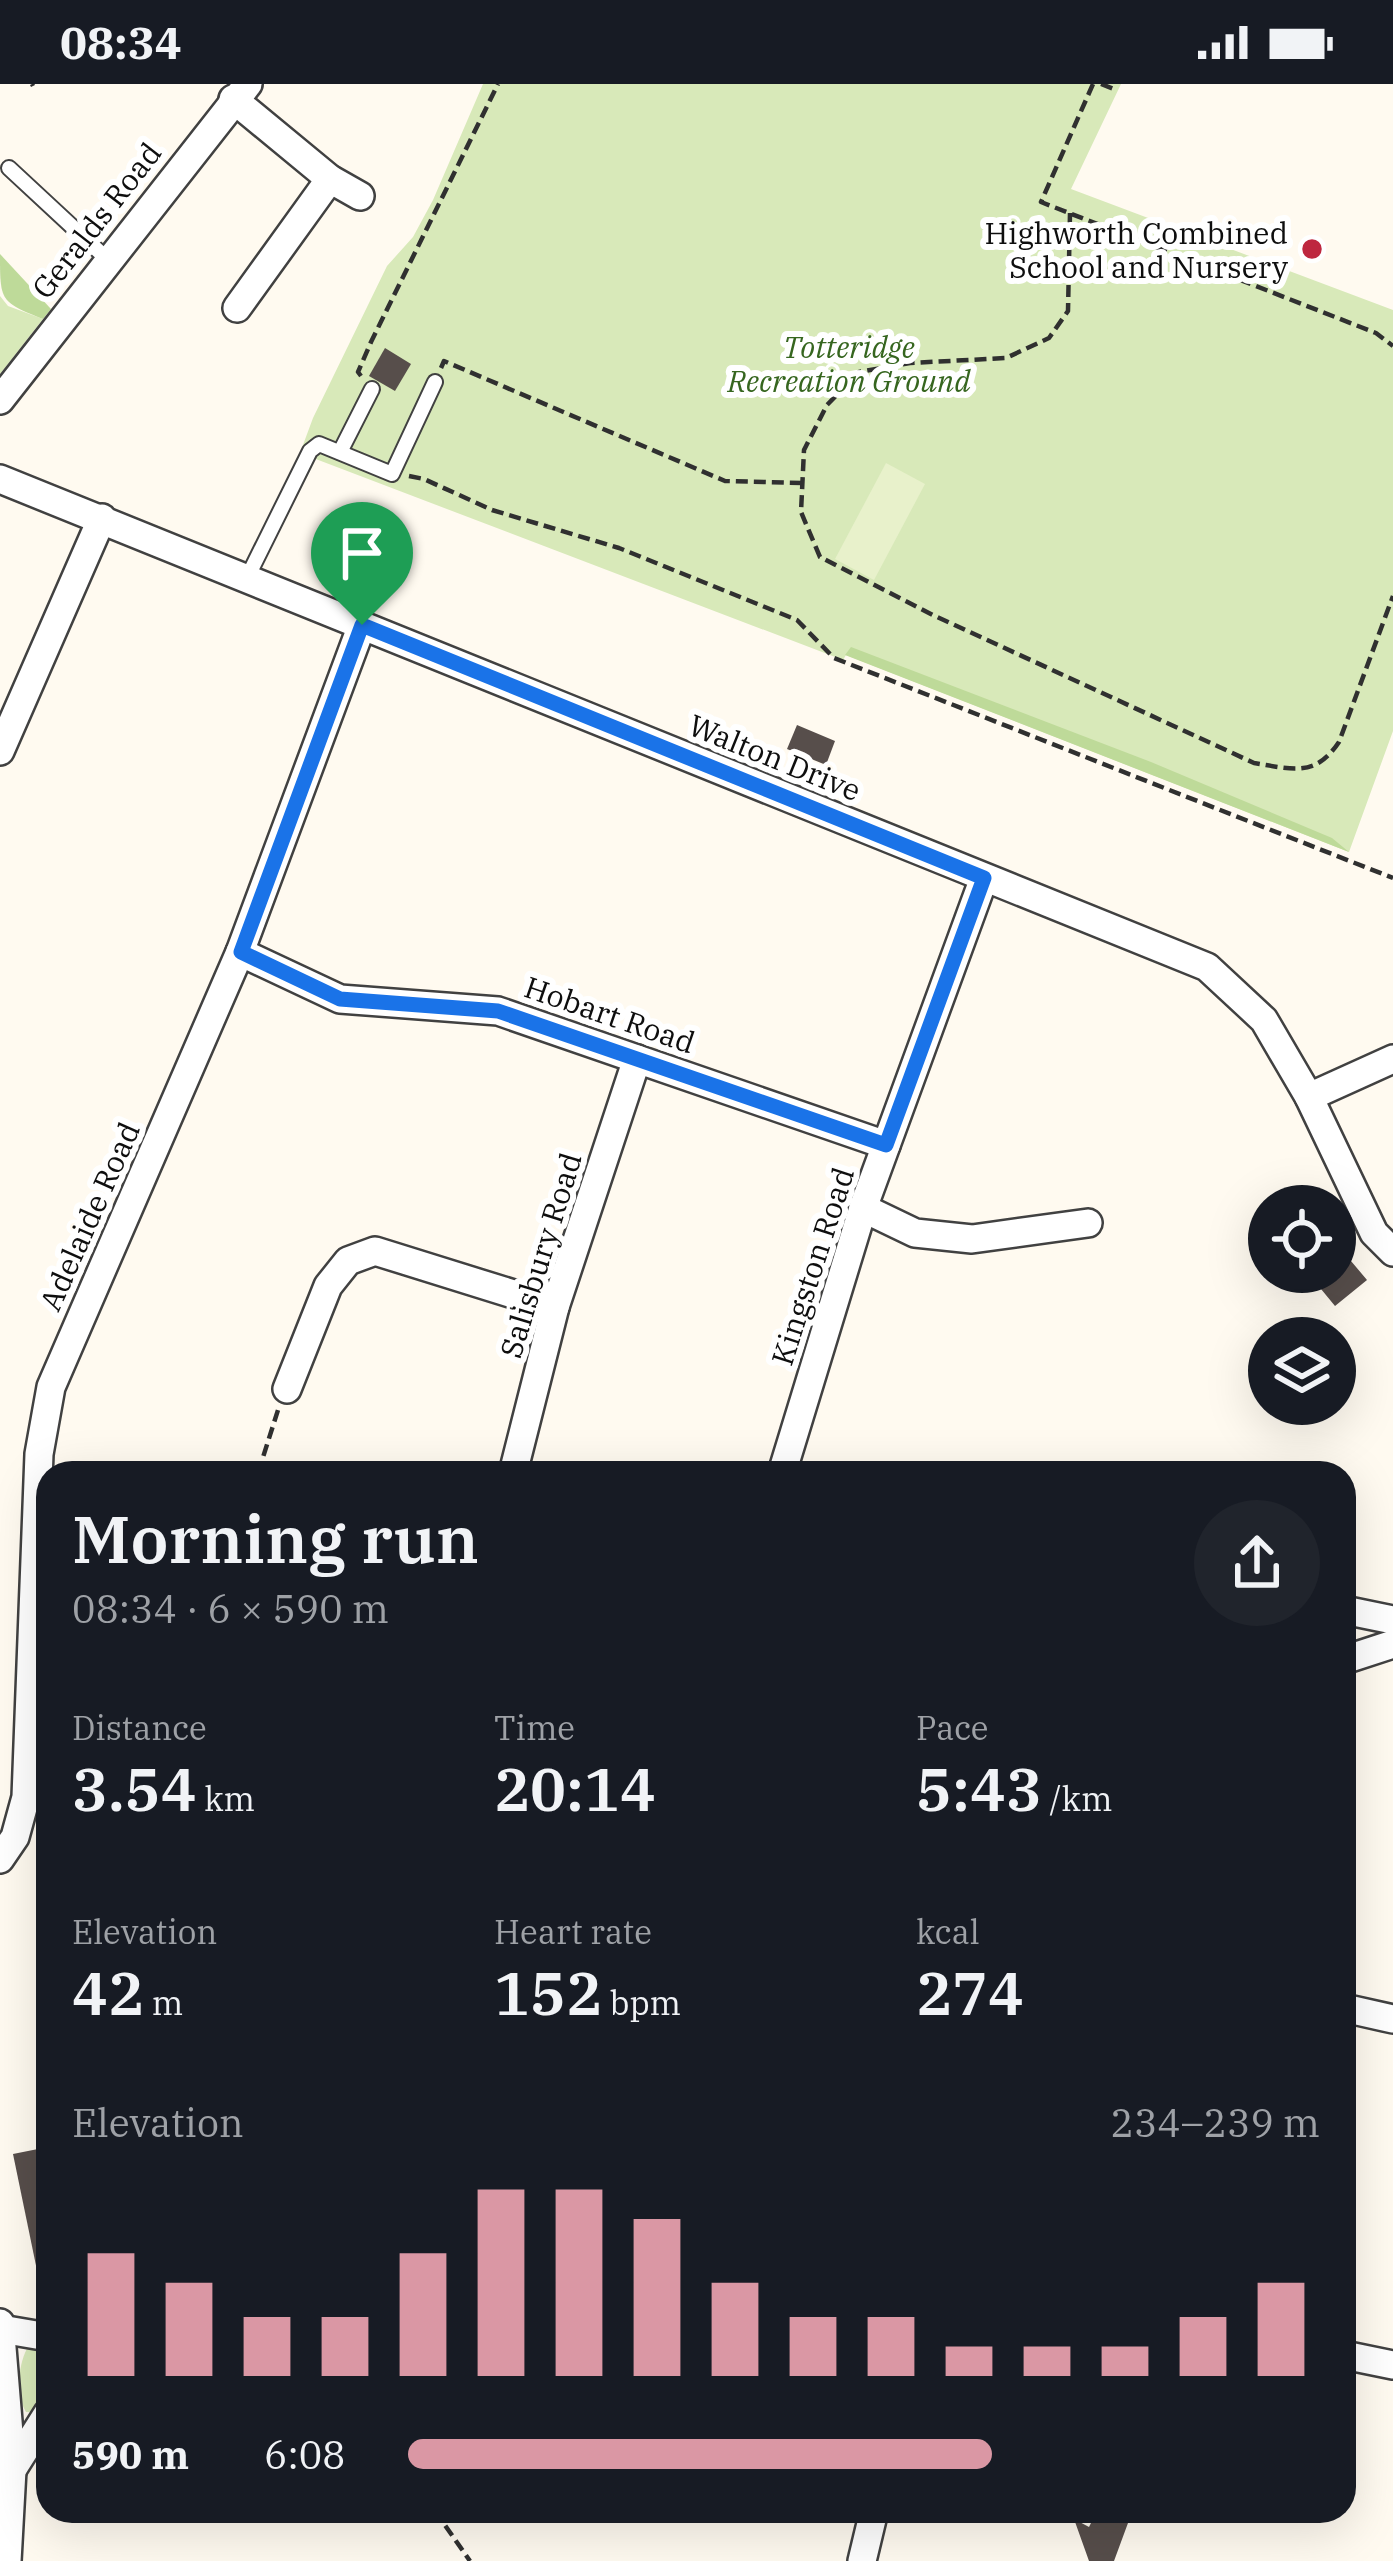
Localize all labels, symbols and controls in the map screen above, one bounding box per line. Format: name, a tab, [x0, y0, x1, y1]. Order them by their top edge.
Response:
text: 08:34	[60, 13, 182, 71]
street label: Geralds Road	[23, 134, 169, 306]
place label: Highworth Combined School and Nursery	[984, 213, 1288, 286]
marker: Highworth Combined School and Nursery	[1299, 236, 1325, 262]
park label: Totteridge Recreation Ground	[727, 327, 971, 400]
pin	[311, 502, 413, 625]
icon: arrive	[329, 520, 395, 586]
street label: Walton Drive	[683, 705, 867, 809]
street label: Hobart Road	[520, 967, 700, 1061]
street label: Adelaide Road	[30, 1116, 148, 1316]
street label: Salisbury Road	[490, 1148, 590, 1362]
street label: Kingston Road	[762, 1162, 862, 1370]
map controls	[1248, 1185, 1356, 1425]
button: locate	[1248, 1185, 1356, 1293]
button: layers	[1248, 1317, 1356, 1425]
text: Morning run	[72, 1495, 479, 1581]
button: share	[1194, 1500, 1320, 1626]
text: 08:34 · 6 × 590 m	[72, 1583, 389, 1634]
text: Distance	[72, 1706, 207, 1749]
text: Time	[494, 1706, 575, 1749]
text: Pace	[916, 1706, 989, 1749]
text: 3.54	[72, 1749, 197, 1828]
text: 20:14	[494, 1749, 656, 1828]
text: 5:43	[916, 1749, 1042, 1828]
text: km	[197, 1777, 255, 1820]
text: /km	[1042, 1777, 1112, 1820]
text: Elevation	[72, 1910, 217, 1953]
text: Heart rate	[494, 1910, 652, 1953]
text: kcal	[916, 1910, 980, 1953]
text: 42	[72, 1953, 144, 2032]
text: 152	[494, 1953, 602, 2032]
text: 274	[916, 1953, 1024, 2032]
text: m	[144, 1981, 183, 2024]
text: bpm	[602, 1981, 681, 2024]
text: Elevation	[72, 2097, 244, 2148]
text: 234–239 m	[1110, 2097, 1320, 2148]
text: 590 m	[72, 2429, 189, 2480]
text: 6:08	[264, 2429, 345, 2480]

